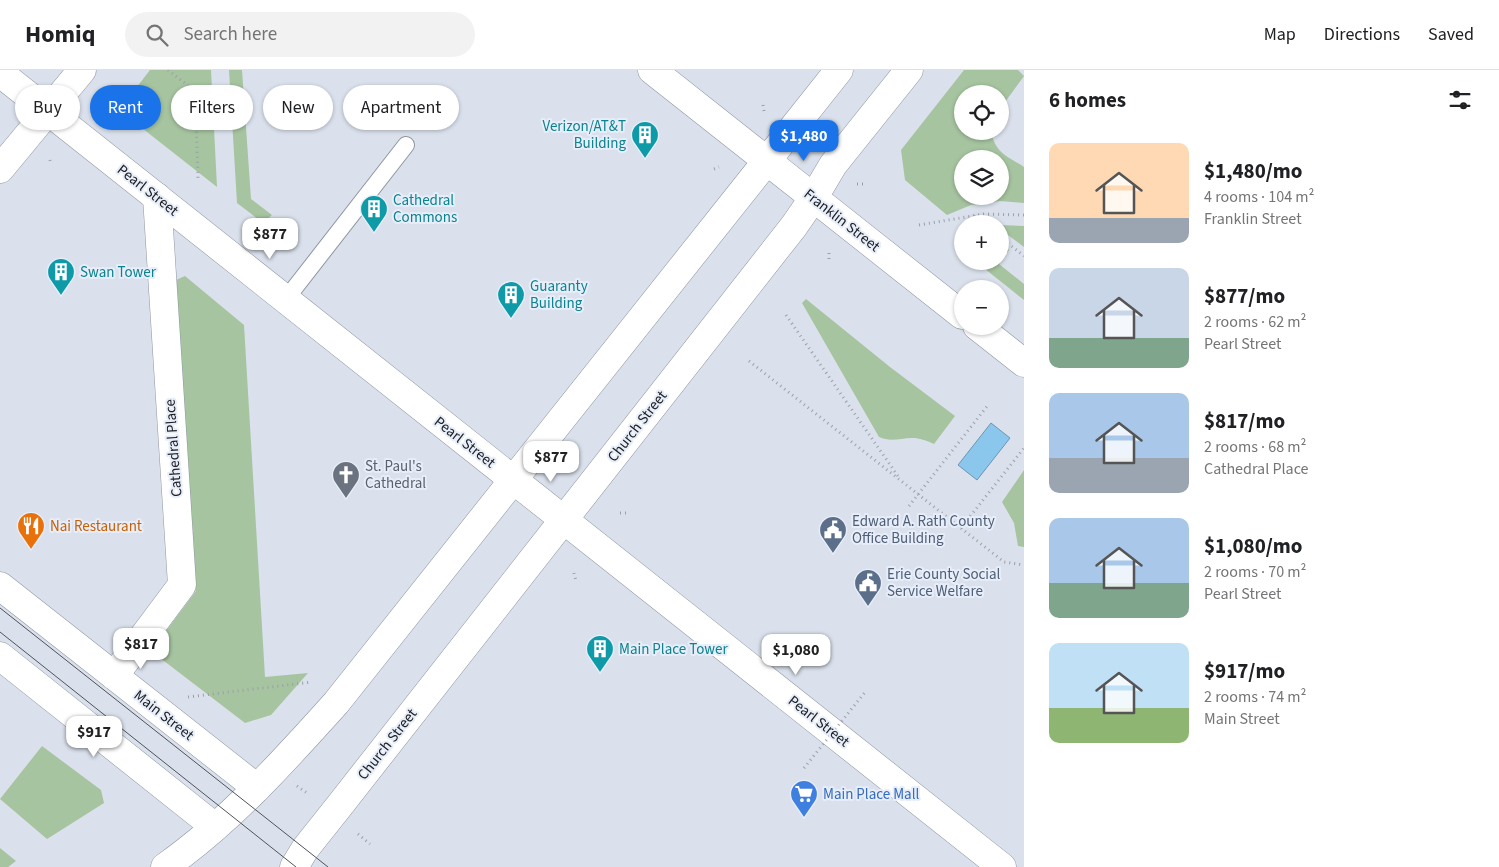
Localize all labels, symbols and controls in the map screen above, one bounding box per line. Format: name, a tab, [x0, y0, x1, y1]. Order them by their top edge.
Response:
search box	[125, 12, 475, 57]
text: Homiq	[25, 17, 95, 52]
icon: search	[143, 21, 171, 49]
text: Search here	[183, 21, 277, 48]
text: Map	[1264, 22, 1296, 47]
text: Directions	[1324, 22, 1400, 47]
text: Saved	[1428, 22, 1474, 47]
chip: Buy	[15, 85, 80, 130]
chip: Rent	[90, 85, 161, 130]
chip: Filters	[171, 85, 253, 130]
chip: New	[263, 85, 333, 130]
chip: Apartment	[343, 85, 459, 130]
map controls	[954, 85, 1009, 335]
button: locate	[954, 85, 1009, 140]
text: 6 homes	[1049, 85, 1126, 115]
icon: filters	[1446, 86, 1474, 114]
place label: Verizon/AT&T Building	[542, 116, 626, 154]
pin: $1,480	[763, 119, 845, 162]
building icon: Verizon/AT&T Building	[630, 120, 660, 159]
text: $1,480	[780, 125, 828, 147]
button: layers	[954, 150, 1009, 205]
text: $1,480/mo	[1204, 156, 1303, 186]
street label: Pearl Street	[113, 160, 183, 221]
icon: home	[1089, 163, 1149, 223]
street label: Franklin Street	[799, 184, 884, 257]
text: 4 rooms · 104 m²	[1204, 186, 1314, 208]
place label: Cathedral Commons	[393, 190, 457, 228]
building icon: Cathedral Commons	[359, 194, 389, 233]
text: Franklin Street	[1204, 208, 1302, 230]
button: +	[954, 215, 1009, 270]
pin: $877	[240, 218, 300, 260]
text: $877	[253, 223, 287, 245]
building icon: Swan Tower	[46, 257, 76, 296]
place label: Swan Tower	[80, 262, 157, 283]
place label: Guaranty Building	[530, 276, 588, 314]
building icon: Guaranty Building	[496, 280, 526, 319]
button: −	[954, 280, 1009, 335]
text: $877/mo	[1204, 281, 1285, 311]
icon: home	[1089, 288, 1149, 348]
text: 2 rooms · 62 m²	[1204, 311, 1306, 333]
text: Pearl Street	[1204, 333, 1281, 355]
street label: Church Street	[603, 386, 672, 466]
street label: Cathedral Place	[160, 398, 187, 498]
text: $817/mo	[1204, 406, 1285, 436]
street label: Pearl Street	[430, 412, 500, 473]
icon: home	[1089, 413, 1149, 473]
text: 2 rooms · 68 m²	[1204, 436, 1306, 458]
pin: $877	[521, 440, 581, 483]
text: $877	[534, 446, 568, 468]
place label: St. Paul's Cathedral	[365, 456, 426, 494]
text: Cathedral Place	[1204, 458, 1309, 480]
church icon: St. Paul's Cathedral	[331, 460, 361, 499]
restaurant icon: Nai Restaurant	[16, 511, 46, 550]
place label: Edward A. Rath County Office Building	[852, 511, 995, 549]
public building icon: Edward A. Rath County Office Building	[818, 515, 848, 554]
place label: Nai Restaurant	[50, 516, 142, 537]
text: $1,080/mo	[1204, 531, 1303, 561]
icon: home	[1089, 538, 1149, 598]
text: 2 rooms · 70 m²	[1204, 561, 1306, 583]
place label: Erie County Social Service Welfare	[887, 564, 1001, 602]
public building icon: Erie County Social Service Welfare	[853, 568, 883, 607]
text: Pearl Street	[1204, 583, 1281, 605]
pin: $817	[111, 628, 171, 670]
text: $817	[124, 633, 158, 655]
building icon: Main Place Tower	[585, 634, 615, 673]
pin: $1,080	[755, 634, 837, 676]
place label: Main Place Tower	[619, 639, 728, 660]
text: $1,080	[772, 639, 820, 661]
text: $917/mo	[1204, 656, 1285, 686]
icon: home	[1089, 663, 1149, 723]
street label: Main Street	[129, 685, 198, 746]
text: 2 rooms · 74 m²	[1204, 686, 1306, 708]
street label: Pearl Street	[784, 691, 854, 752]
street label: Church Street	[353, 704, 422, 784]
text: Main Street	[1204, 708, 1280, 730]
pin: $917	[64, 716, 124, 758]
text: $917	[77, 721, 111, 743]
supermarket icon: Main Place Mall	[789, 779, 819, 818]
place label: Main Place Mall	[823, 784, 919, 805]

